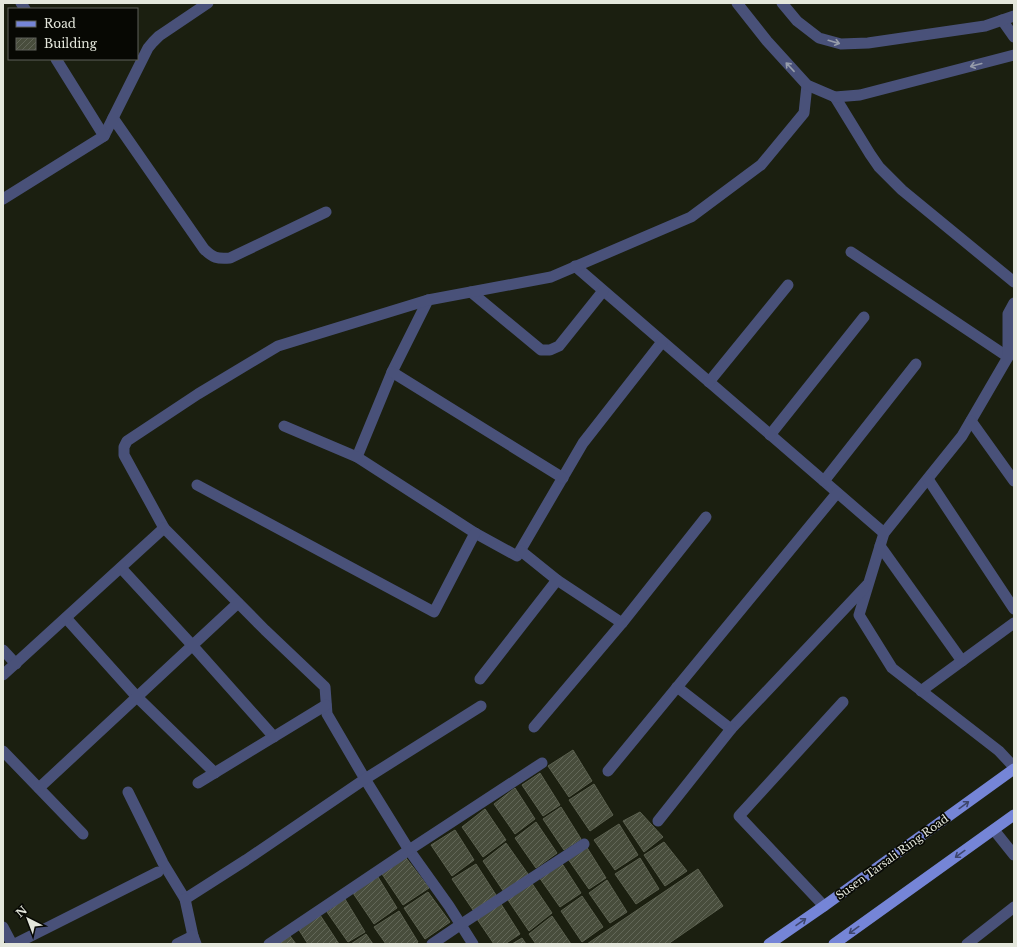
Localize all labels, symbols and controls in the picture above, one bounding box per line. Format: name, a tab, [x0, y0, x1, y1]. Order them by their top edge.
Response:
legend	[8, 8, 138, 60]
text: Road	[44, 16, 76, 31]
text: Building	[44, 36, 98, 51]
one-way arrow	[828, 39, 841, 46]
one-way arrow	[786, 62, 795, 72]
one-way arrow	[970, 62, 983, 69]
one-way arrow	[958, 801, 969, 809]
street label: Susen Tarsali Ring Road	[833, 811, 951, 903]
one-way arrow	[954, 850, 965, 858]
north arrow	[8, 899, 48, 939]
text: N	[13, 902, 30, 920]
one-way arrow	[796, 918, 807, 926]
one-way arrow	[849, 926, 860, 934]

